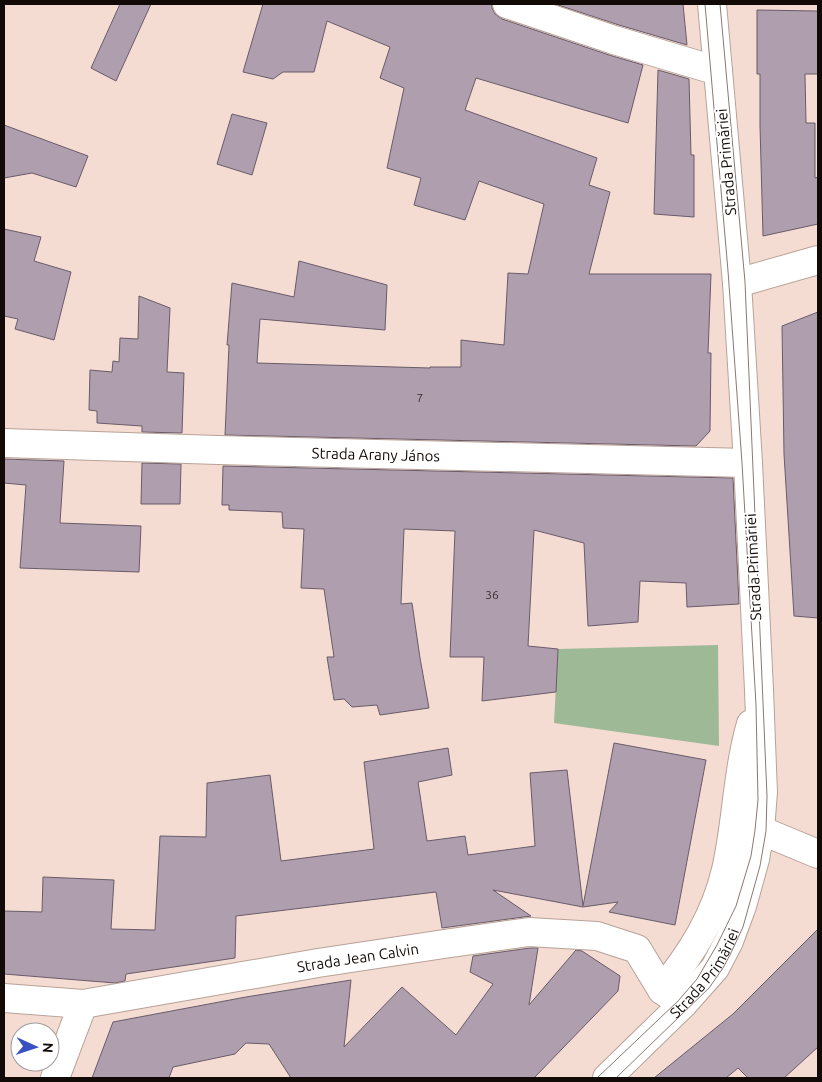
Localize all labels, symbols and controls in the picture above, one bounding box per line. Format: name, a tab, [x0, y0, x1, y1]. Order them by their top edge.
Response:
street label: Strada Primăriei	[713, 108, 739, 216]
house number: 7	[417, 391, 423, 404]
street label: Strada Arany János	[311, 444, 440, 464]
street label: Strada Primăriei	[742, 513, 764, 621]
house number: 36	[485, 588, 499, 601]
street label: Strada Primăriei	[666, 926, 742, 1021]
street label: Strada Jean Calvin	[296, 939, 420, 975]
north arrow	[10, 1022, 60, 1072]
text: N	[40, 1042, 56, 1053]

